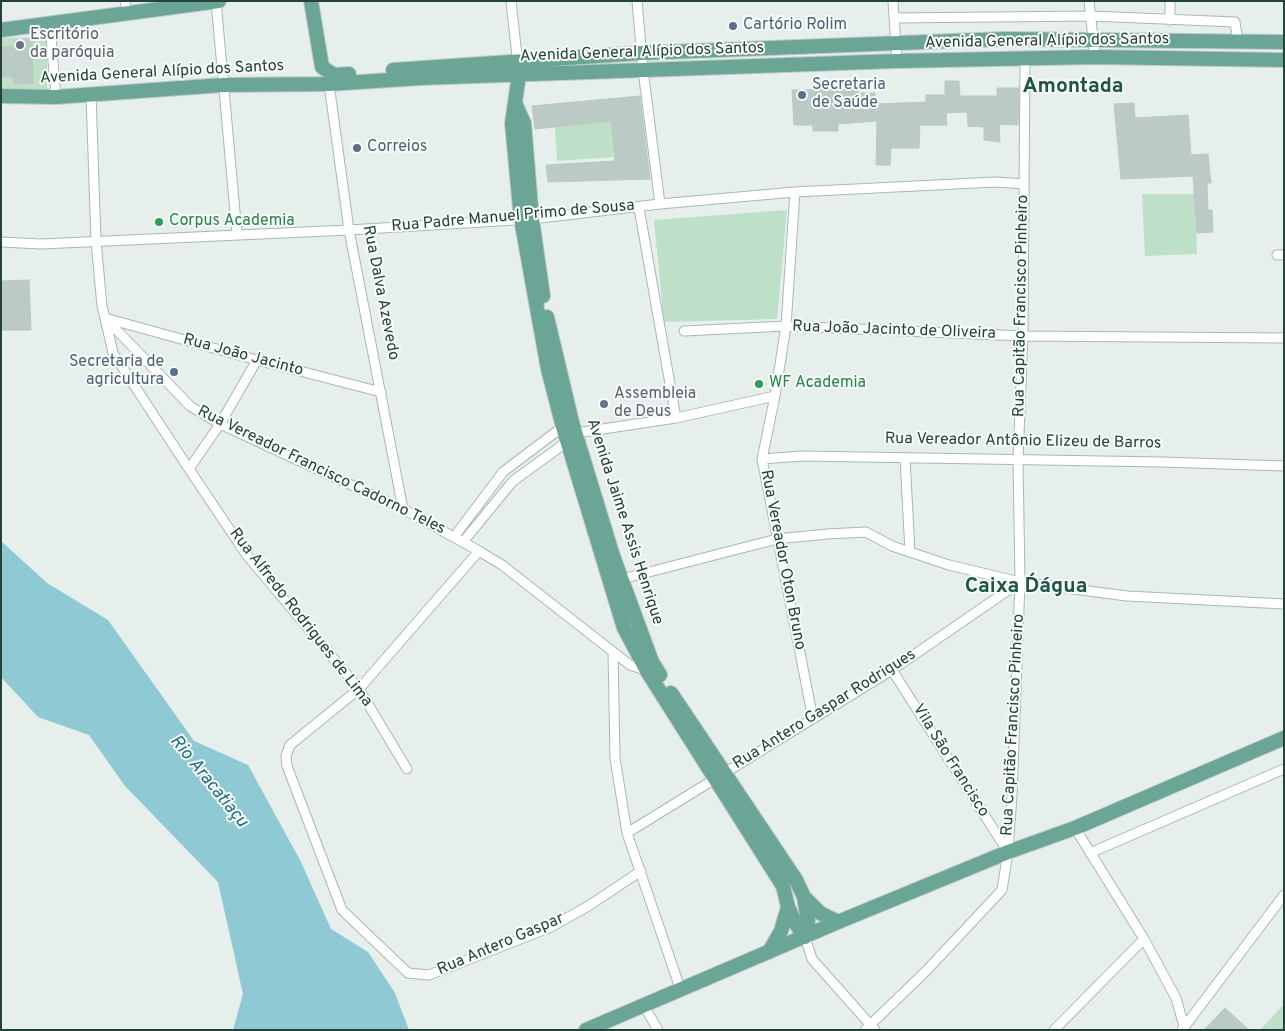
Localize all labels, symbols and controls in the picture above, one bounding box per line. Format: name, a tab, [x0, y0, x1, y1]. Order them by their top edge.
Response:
place label: Cartório Rolim	[743, 16, 847, 36]
marker: Cartório Rolim	[727, 20, 739, 32]
place label: Escritório da paróquia	[30, 26, 114, 64]
street label: Avenida General Alípio dos Santos	[925, 30, 1169, 54]
marker: Escritório da paróquia	[14, 39, 26, 51]
street label: Avenida General Alípio dos Santos	[520, 39, 764, 67]
street label: Avenida General Alípio dos Santos	[40, 57, 284, 89]
district label: Amontada	[1022, 75, 1124, 101]
place label: Secretaria de Saúde	[812, 76, 886, 114]
marker: Secretaria de Saúde	[796, 89, 808, 101]
place label: Correios	[367, 138, 427, 158]
marker: Correios	[351, 142, 363, 154]
street label: Rua Capitão Francisco Pinheiro	[1010, 195, 1034, 417]
street label: Rua Padre Manuel Primo de Sousa	[391, 197, 635, 237]
place label: Corpus Academia	[169, 212, 295, 232]
marker: Corpus Academia	[153, 216, 165, 228]
street label: Rua Dalva Azevedo	[358, 224, 402, 362]
street label: Rua João Jacinto de Oliveira	[792, 318, 996, 344]
street label: Rua João Jacinto	[181, 331, 305, 381]
place label: Secretaria de agricultura	[69, 353, 164, 391]
marker: Secretaria de agricultura	[168, 366, 180, 378]
place label: WF Academia	[769, 374, 866, 394]
marker: WF Academia	[753, 378, 765, 390]
place label: Assembleia de Deus	[614, 385, 696, 423]
marker: Assembleia de Deus	[598, 398, 610, 410]
street label: Rua Vereador Francisco Cadorno Teles	[194, 402, 448, 540]
street label: Avenida Jaime Assis Henrique	[582, 416, 666, 628]
street label: Rua Vereador Antônio Elizeu de Barros	[885, 430, 1161, 454]
street label: Rua Vereador Oton Bruno	[755, 468, 809, 652]
street label: Rua Alfredo Rodrigues de Lima	[224, 525, 376, 711]
district label: Caixa D´água	[965, 575, 1087, 601]
street label: Rua Capitão Francisco Pinheiro	[999, 613, 1029, 837]
street label: Rua Antero Gaspar Rodrigues	[730, 646, 920, 774]
street label: Vila São Francisco	[908, 701, 992, 821]
water label: Rio Aracatiaçu	[164, 731, 252, 833]
street label: Rua Antero Gaspar	[435, 910, 567, 980]

